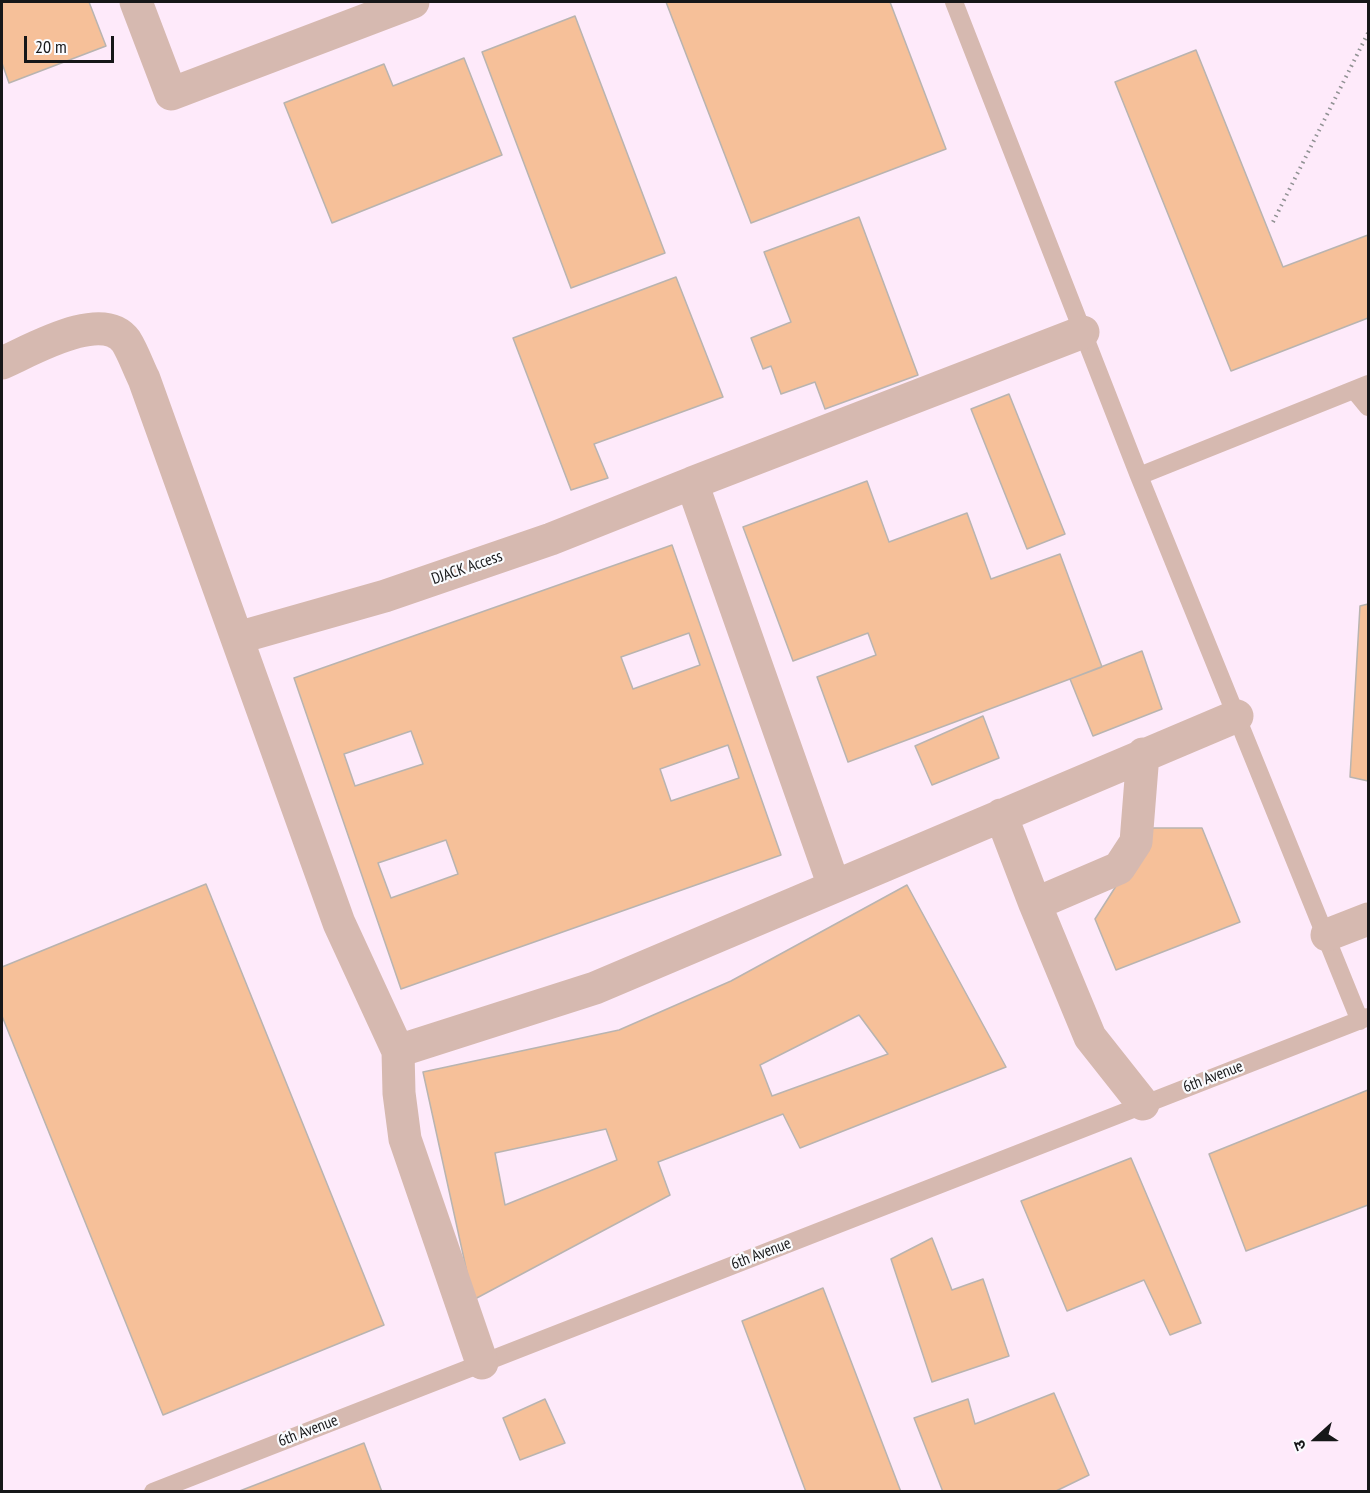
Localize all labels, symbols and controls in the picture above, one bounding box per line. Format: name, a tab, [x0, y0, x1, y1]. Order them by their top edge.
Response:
scale bar	[27, 24, 117, 62]
text: 20 m	[35, 35, 67, 58]
street label: DJACK Access	[429, 547, 505, 589]
street label: 6th Avenue	[1180, 1057, 1246, 1097]
street label: 6th Avenue	[728, 1234, 794, 1274]
north arrow	[1286, 1409, 1346, 1469]
street label: 6th Avenue	[275, 1411, 341, 1451]
text: उ	[1288, 1437, 1310, 1453]

